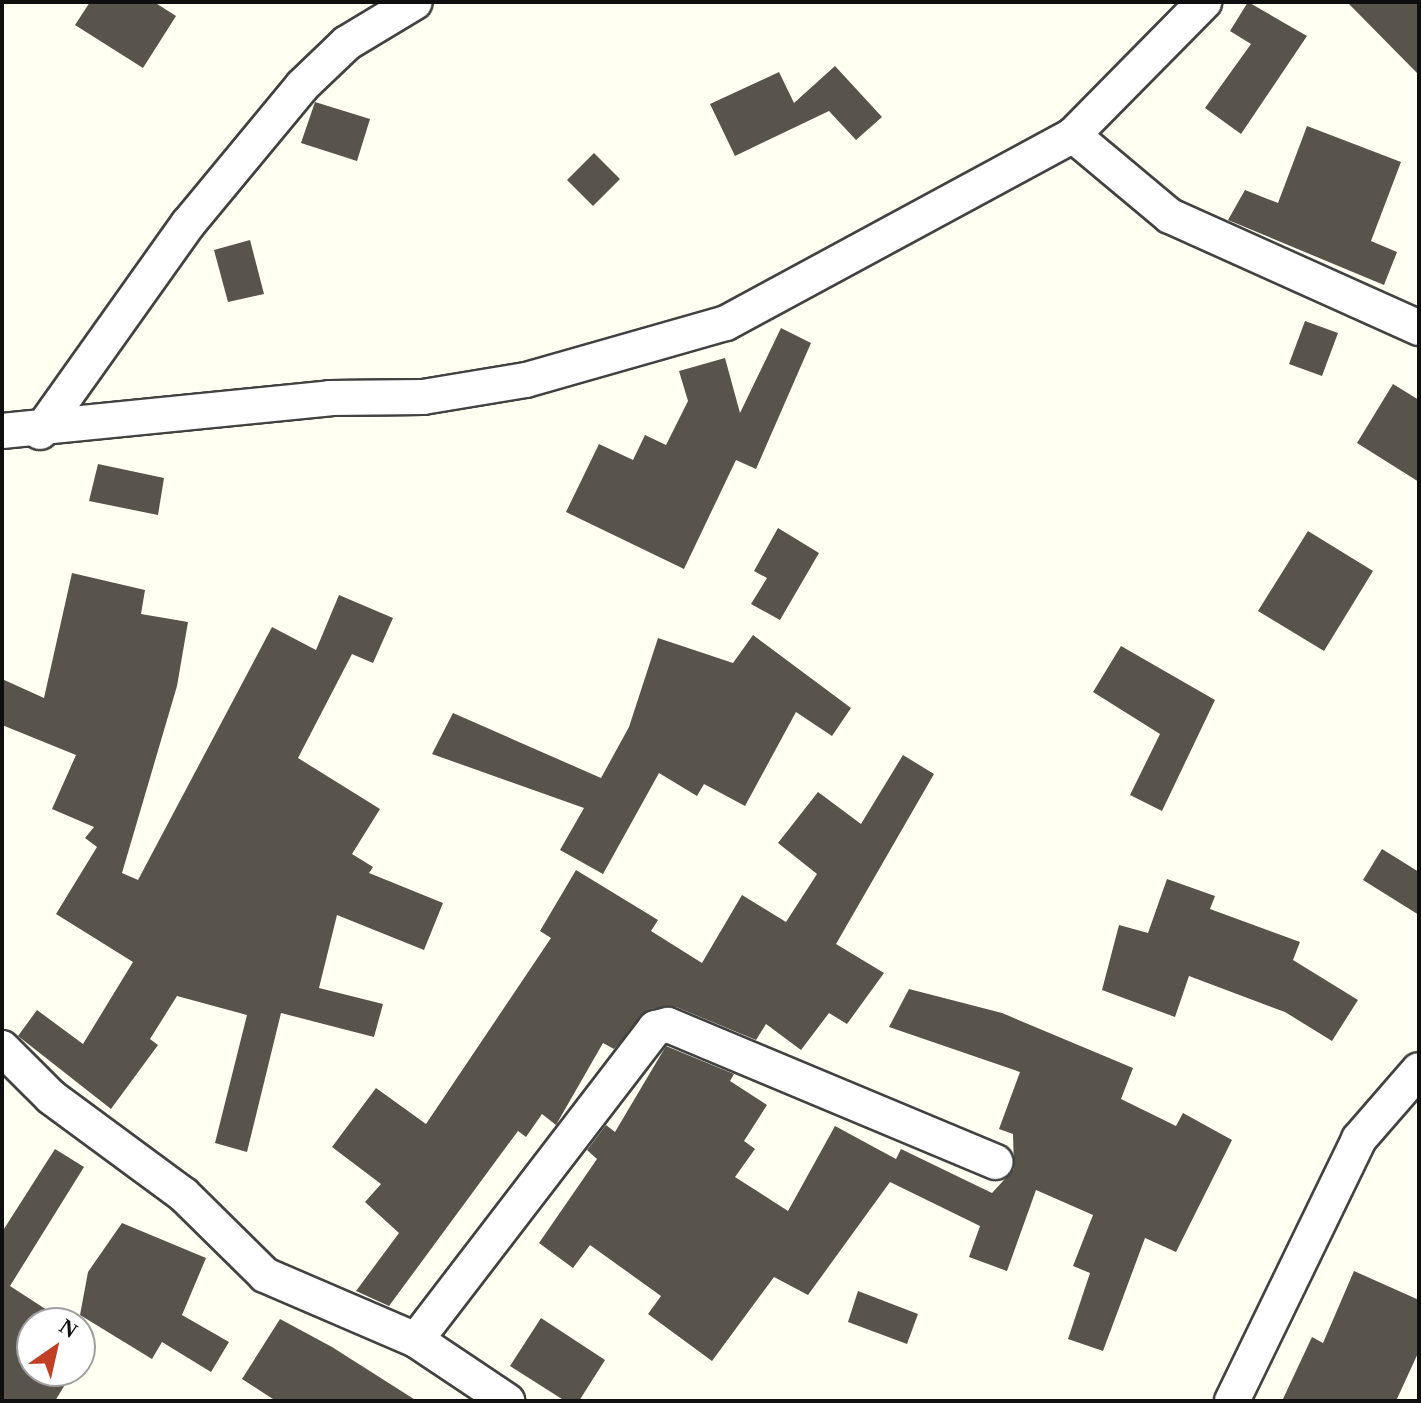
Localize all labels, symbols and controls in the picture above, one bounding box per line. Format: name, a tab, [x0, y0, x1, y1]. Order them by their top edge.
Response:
north arrow	[16, 1307, 96, 1387]
text: N	[55, 1314, 82, 1343]

